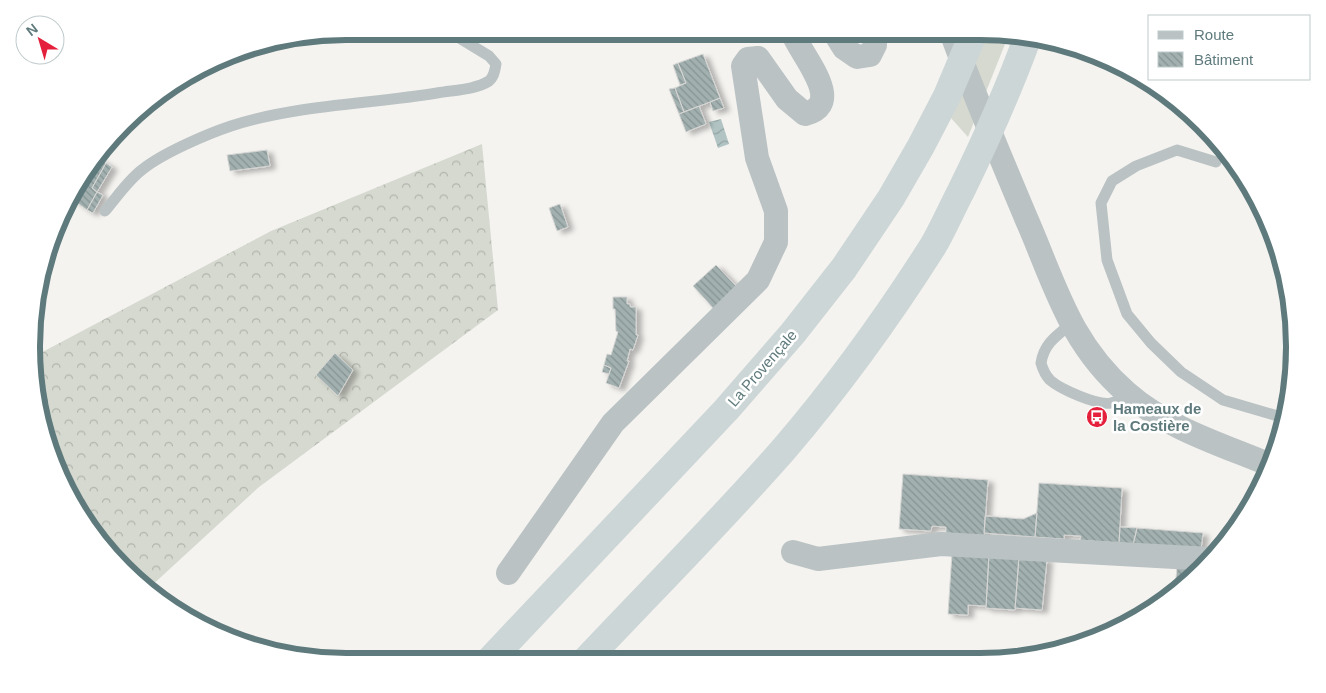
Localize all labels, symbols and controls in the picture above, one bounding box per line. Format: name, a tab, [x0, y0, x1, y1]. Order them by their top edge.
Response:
north arrow	[15, 15, 65, 65]
legend	[1148, 15, 1311, 80]
text: N	[23, 20, 41, 39]
text: Route	[1194, 26, 1234, 43]
text: Bâtiment	[1194, 51, 1254, 68]
street label: La Provençale	[724, 326, 800, 410]
place label: Hameaux de la Costière	[1113, 400, 1201, 434]
bus stop icon: Hameaux de la Costière	[1085, 405, 1109, 429]

